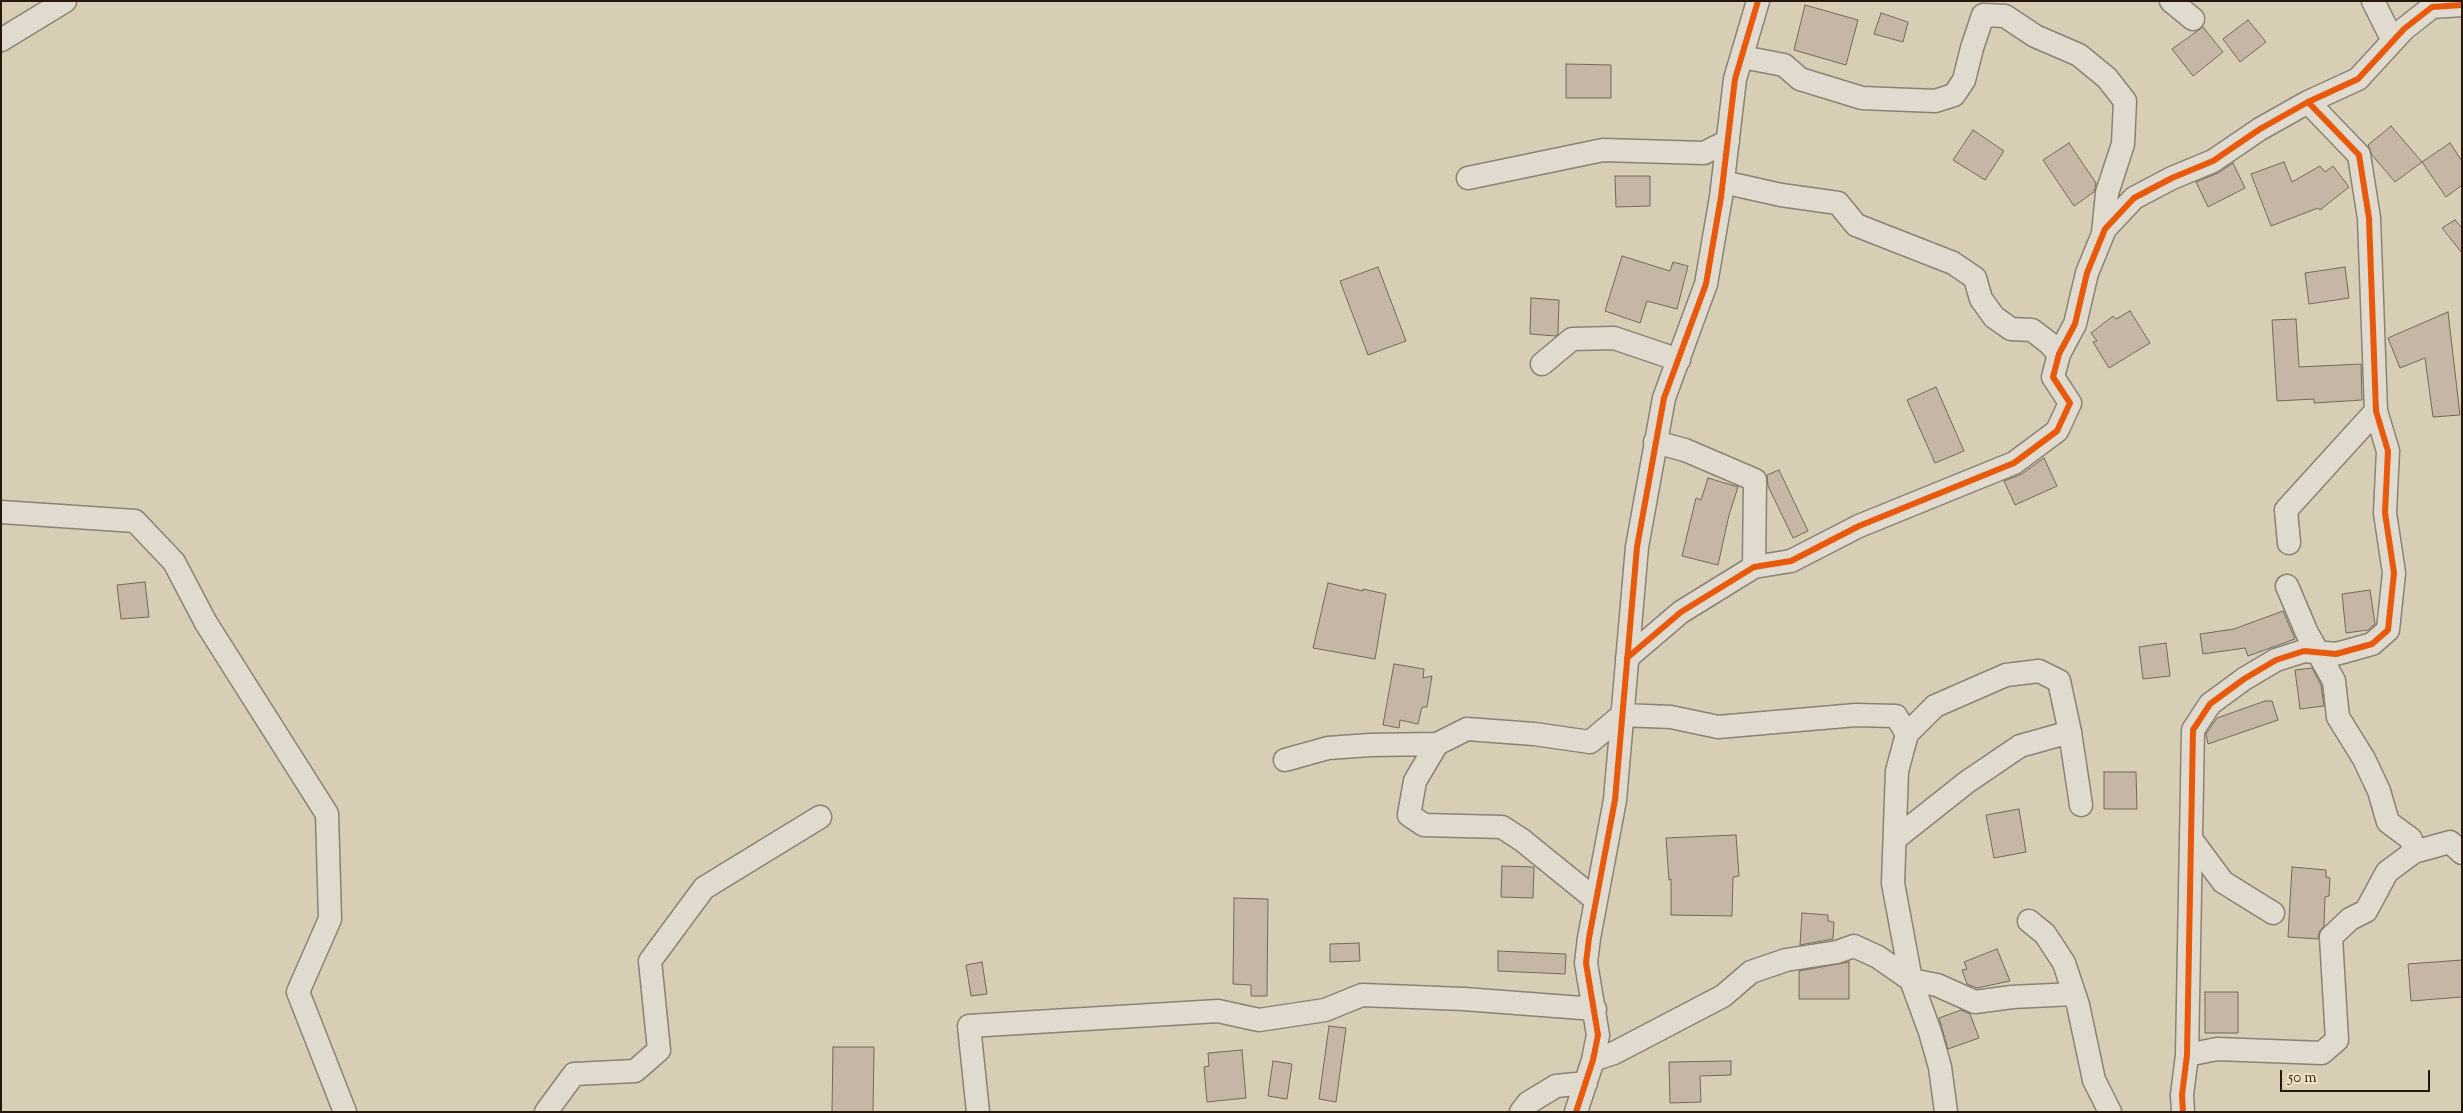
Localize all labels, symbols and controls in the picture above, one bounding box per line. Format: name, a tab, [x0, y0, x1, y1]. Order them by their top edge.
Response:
scale bar	[2283, 1060, 2433, 1092]
text: 50 m	[2288, 1068, 2317, 1089]

